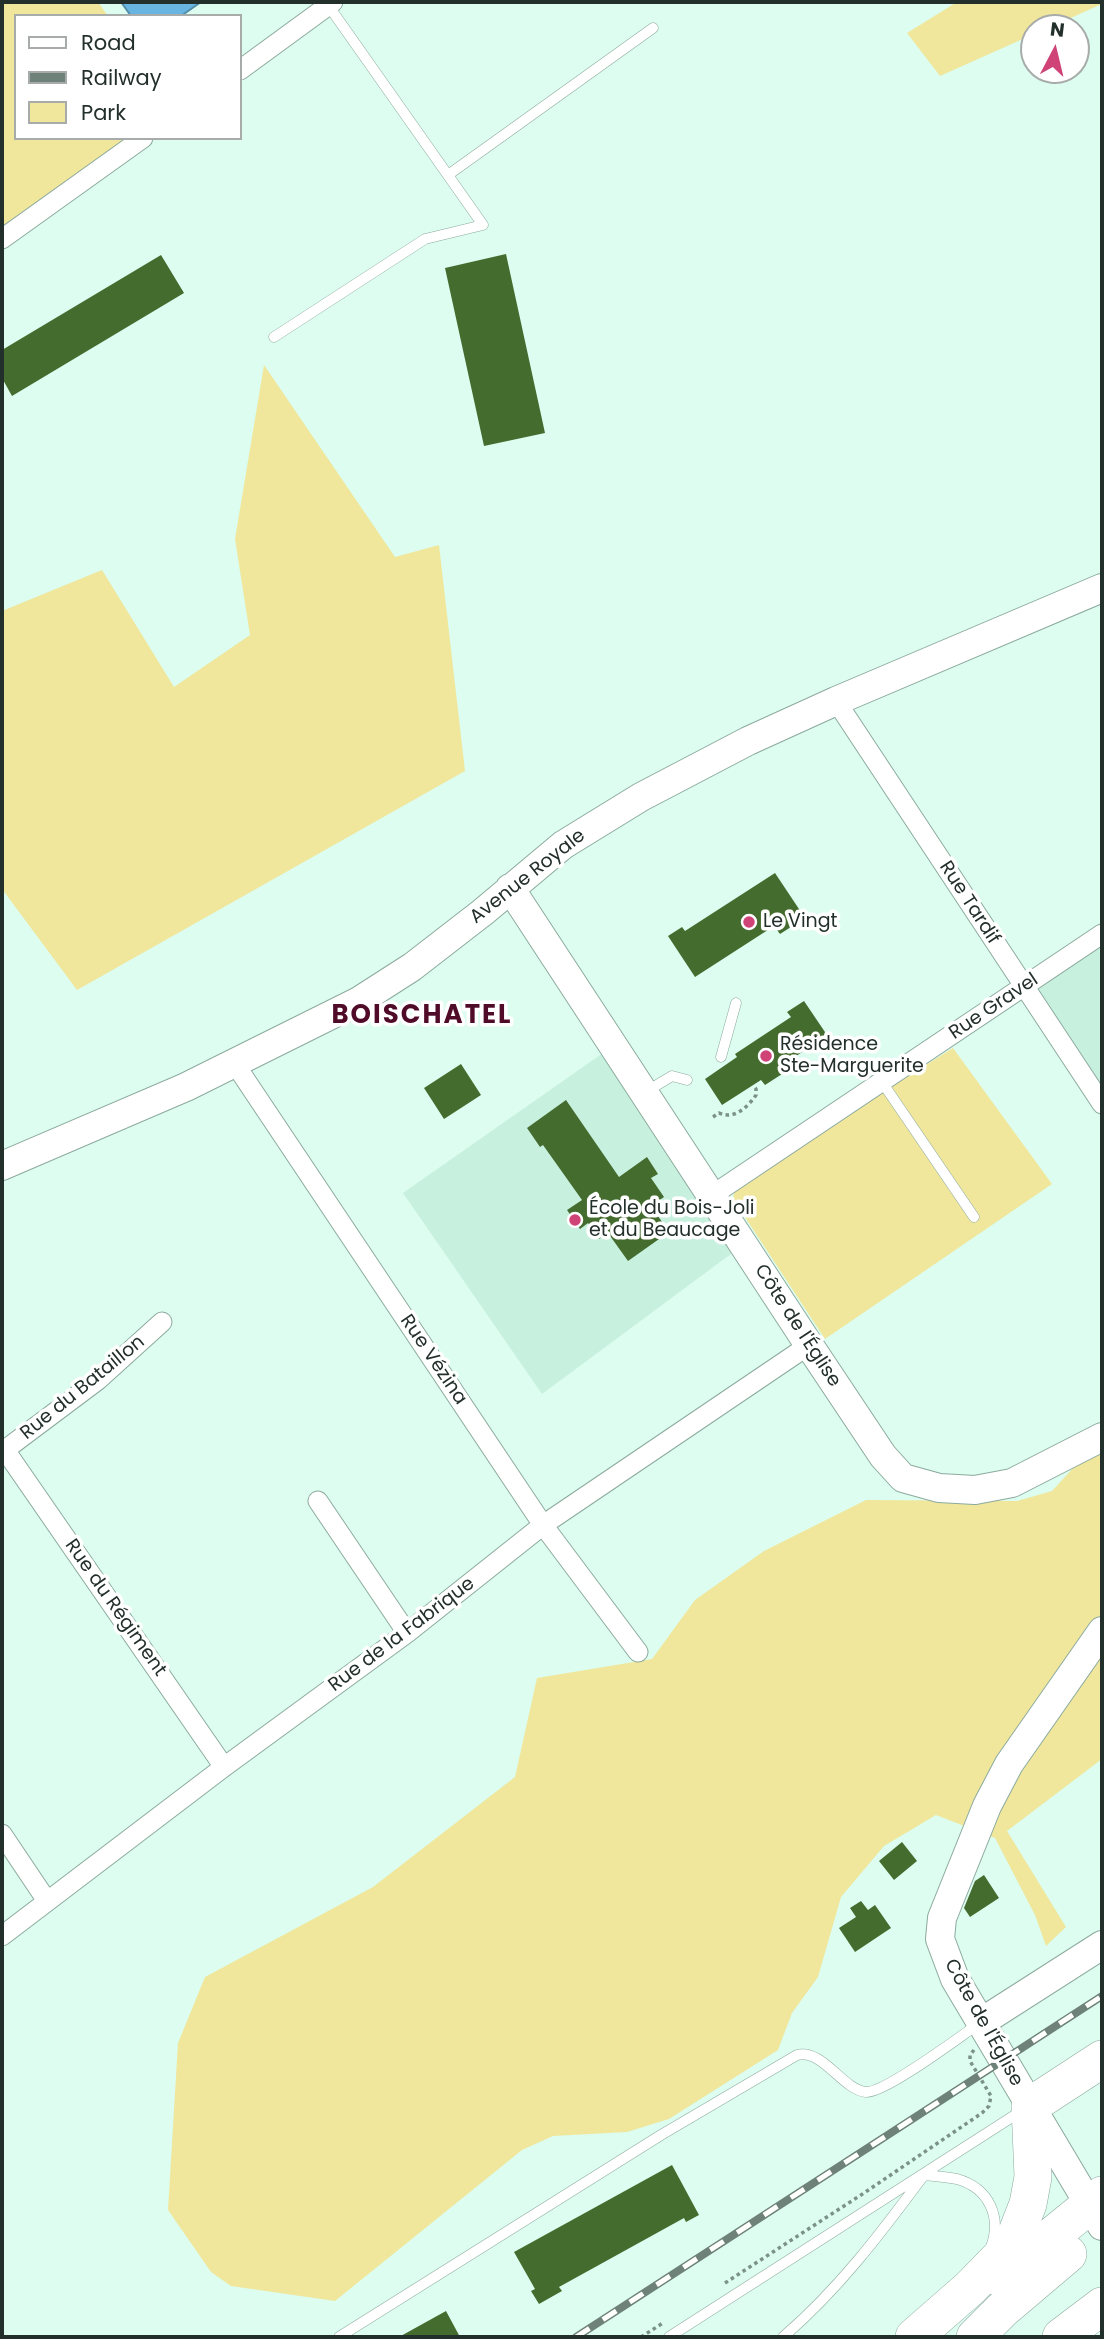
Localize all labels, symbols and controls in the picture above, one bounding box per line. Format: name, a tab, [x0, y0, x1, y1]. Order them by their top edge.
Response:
legend	[14, 14, 242, 140]
north arrow	[1020, 14, 1090, 84]
text: N	[1049, 15, 1066, 44]
text: Road	[81, 28, 136, 57]
text: Railway	[81, 63, 162, 92]
text: Park	[81, 98, 126, 127]
street label: Avenue Royale	[466, 825, 590, 929]
street label: Rue Tardif	[934, 857, 1004, 949]
place label: Le Vingt	[763, 911, 837, 933]
marker: Le Vingt	[741, 914, 757, 930]
street label: Rue Gravel	[945, 969, 1043, 1045]
district label: BOISCHATEL	[333, 1000, 511, 1032]
place label: Résidence Ste-Marguerite	[780, 1034, 924, 1078]
marker: Résidence Ste-Marguerite	[758, 1048, 774, 1064]
place label: École du Bois-Joli et du Beaucage	[589, 1198, 754, 1242]
marker: École du Bois-Joli et du Beaucage	[567, 1212, 583, 1228]
street label: Côte de l'Église	[749, 1260, 845, 1392]
street label: Rue Vézina	[395, 1311, 471, 1409]
street label: Rue du Bataillon	[16, 1331, 150, 1445]
street label: Rue du Régiment	[59, 1535, 171, 1681]
street label: Rue de la Fabrique	[325, 1573, 479, 1697]
street label: Côte de l'Église	[939, 1956, 1027, 2090]

